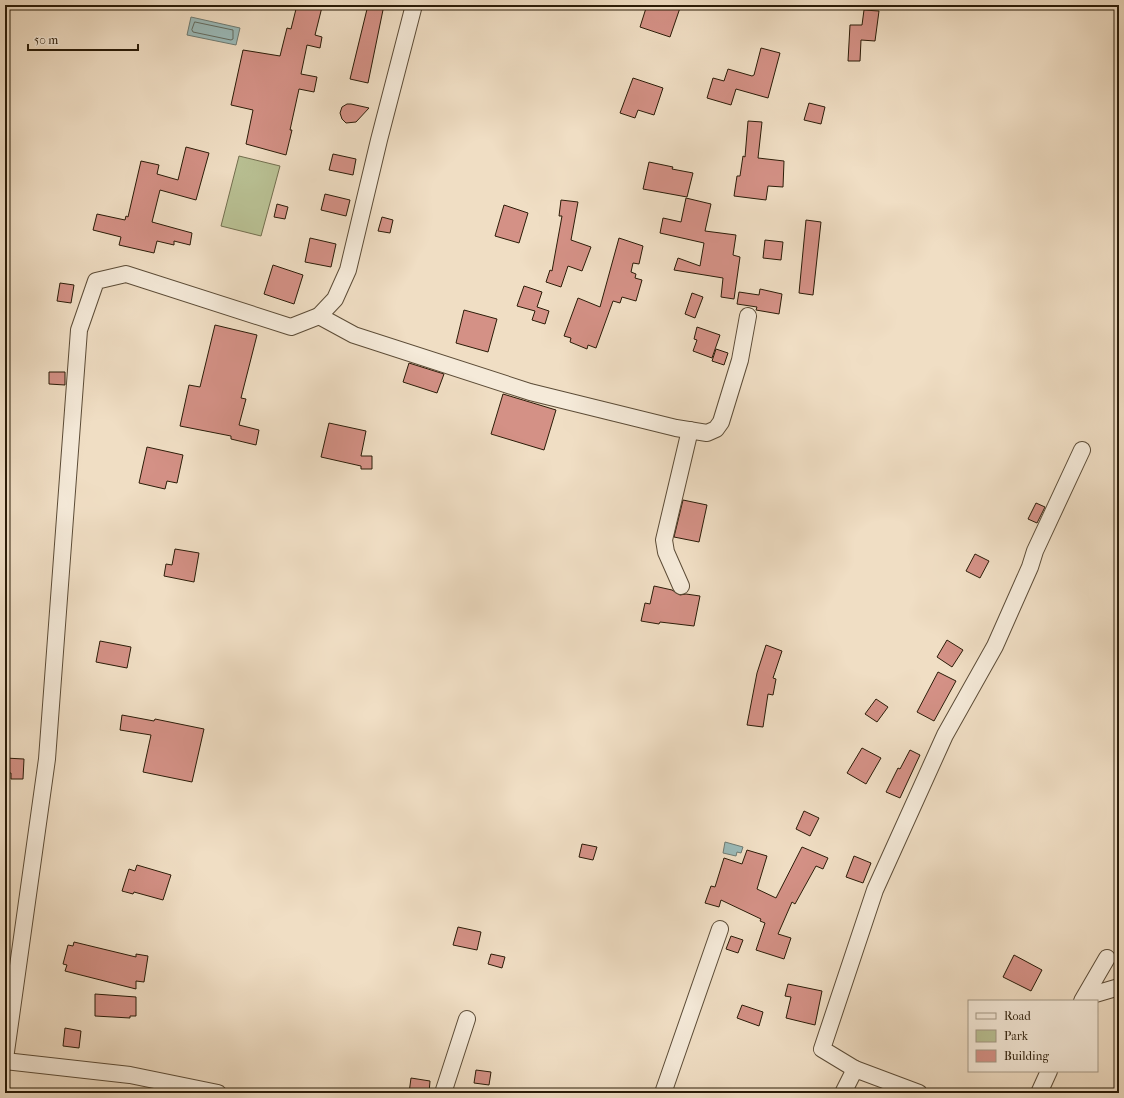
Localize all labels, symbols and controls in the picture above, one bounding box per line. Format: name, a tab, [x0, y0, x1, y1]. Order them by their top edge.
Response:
scale bar	[28, 26, 138, 52]
text: 50 m	[34, 33, 58, 47]
legend	[968, 1000, 1098, 1072]
text: Road	[1004, 1009, 1031, 1023]
text: Park	[1004, 1029, 1029, 1043]
text: Building	[1004, 1049, 1049, 1063]

